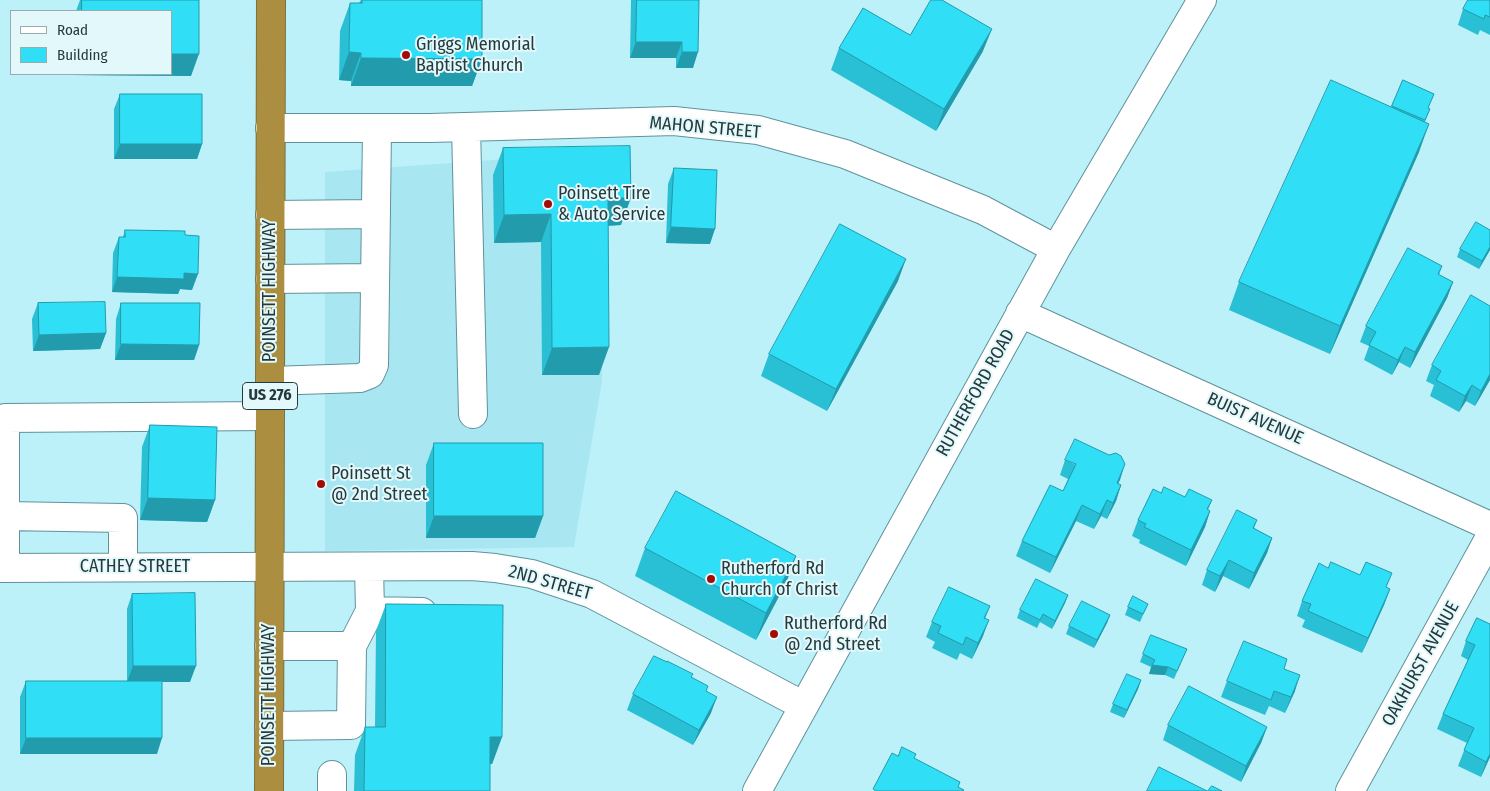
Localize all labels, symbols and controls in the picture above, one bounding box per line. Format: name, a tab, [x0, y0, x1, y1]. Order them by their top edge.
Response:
legend	[10, 10, 172, 75]
text: Road	[57, 21, 88, 39]
place label: Griggs Memorial Baptist Church	[416, 34, 535, 76]
text: Building	[57, 46, 108, 64]
marker: Griggs Memorial Baptist Church	[400, 49, 412, 61]
street label: MAHON STREET	[649, 112, 761, 144]
place label: Poinsett Tire & Auto Service	[558, 183, 665, 225]
marker: Poinsett Tire & Auto Service	[542, 198, 554, 210]
street label: POINSETT HIGHWAY	[259, 220, 281, 362]
street label: RUTHERFORD ROAD	[932, 326, 1020, 460]
road number: US 276	[242, 382, 298, 410]
street label: BUIST AVENUE	[1204, 388, 1306, 450]
place label: Poinsett St @ 2nd Street	[331, 463, 427, 506]
marker: Poinsett St @ 2nd Street	[315, 478, 327, 490]
street label: CATHEY STREET	[80, 556, 190, 578]
place label: Rutherford Rd Church of Christ	[721, 558, 838, 600]
street label: 2ND STREET	[506, 561, 594, 605]
marker: Rutherford Rd Church of Christ	[705, 573, 717, 585]
street label: OAKHURST AVENUE	[1378, 598, 1464, 730]
place label: Rutherford Rd @ 2nd Street	[784, 613, 887, 656]
street label: POINSETT HIGHWAY	[258, 624, 280, 766]
marker: Rutherford Rd @ 2nd Street	[768, 628, 780, 640]

